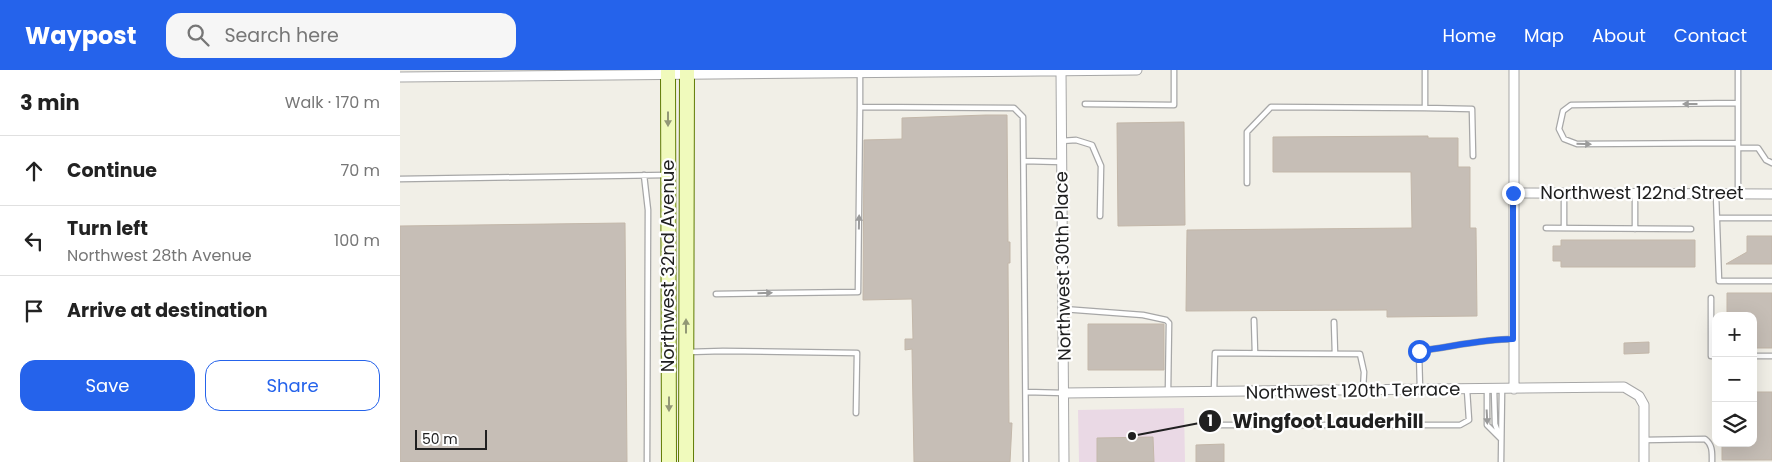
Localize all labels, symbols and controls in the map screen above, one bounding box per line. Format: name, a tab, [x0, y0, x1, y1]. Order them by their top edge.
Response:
search box	[166, 13, 516, 58]
text: Waypost	[25, 19, 136, 52]
icon: search	[184, 21, 212, 49]
text: Search here	[224, 22, 339, 49]
text: Home	[1442, 23, 1496, 48]
text: Map	[1524, 23, 1564, 48]
text: About	[1592, 23, 1646, 48]
text: Contact	[1674, 23, 1747, 48]
text: 3 min	[20, 88, 80, 117]
text: Walk · 170 m	[285, 91, 380, 114]
one-way arrow	[1681, 100, 1697, 108]
one-way arrow	[664, 111, 672, 127]
one-way arrow	[1577, 140, 1593, 148]
icon: ahead	[20, 157, 48, 185]
text: Continue	[67, 157, 157, 184]
text: 70 m	[340, 159, 380, 182]
street label: Northwest 32nd Avenue	[655, 160, 680, 372]
street label: Northwest 30th Place	[1048, 171, 1077, 361]
street label: Northwest 122nd Street	[1540, 180, 1744, 205]
route end	[1502, 182, 1525, 205]
one-way arrow	[855, 214, 863, 230]
text: Turn left	[67, 215, 148, 242]
icon: left	[20, 227, 48, 255]
text: 100 m	[334, 229, 380, 252]
text: Northwest 28th Avenue	[67, 244, 252, 267]
one-way arrow	[757, 289, 773, 297]
icon: arrive	[20, 297, 48, 325]
text: Arrive at destination	[67, 297, 268, 324]
map controls	[1712, 312, 1757, 447]
button: +	[1712, 312, 1757, 357]
one-way arrow	[682, 318, 690, 334]
route start	[1408, 340, 1431, 363]
button: −	[1712, 357, 1757, 402]
button: Save	[20, 360, 195, 411]
button: Share	[205, 360, 380, 411]
street label: Northwest 120th Terrace	[1246, 376, 1460, 405]
one-way arrow	[665, 396, 673, 412]
button: layers	[1712, 402, 1757, 447]
callout: Wingfoot Lauderhill	[1197, 404, 1434, 438]
text: Wingfoot Lauderhill	[1232, 408, 1424, 435]
text: 1	[1207, 410, 1213, 431]
one-way arrow	[1484, 410, 1492, 426]
scale bar	[415, 427, 488, 450]
text: 50 m	[422, 429, 458, 449]

